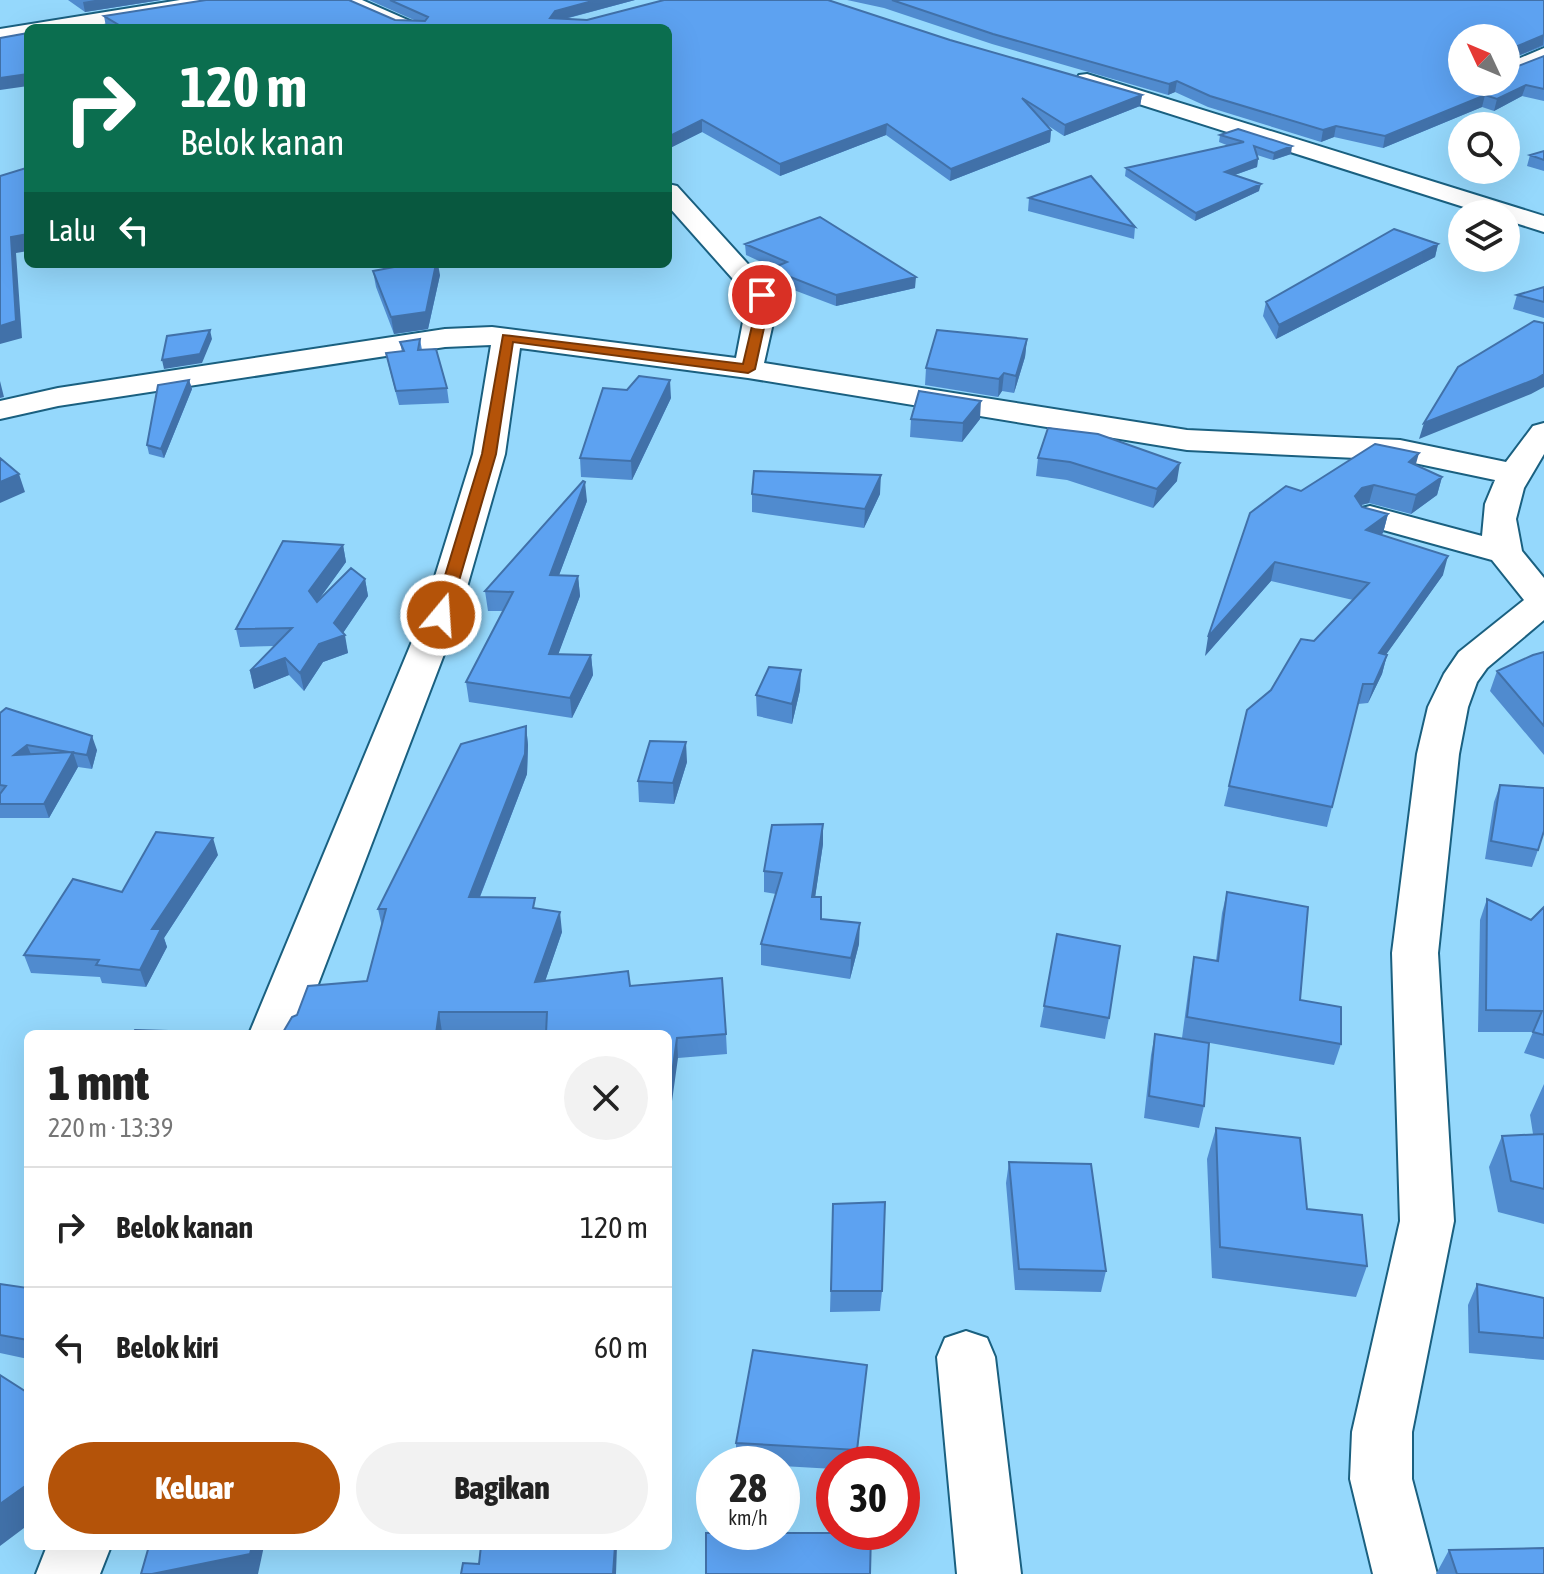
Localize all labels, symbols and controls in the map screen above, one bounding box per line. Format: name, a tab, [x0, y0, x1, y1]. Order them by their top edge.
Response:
north arrow	[1448, 24, 1520, 96]
map controls	[1448, 24, 1520, 272]
text: 120 m	[180, 55, 307, 119]
icon: right	[48, 56, 152, 160]
button: search	[1448, 112, 1520, 184]
text: Belok kanan	[180, 121, 345, 163]
button: layers	[1448, 200, 1520, 272]
icon: left	[112, 208, 156, 252]
text: Lalu	[48, 213, 96, 247]
pin	[728, 261, 796, 329]
icon: arrive	[740, 273, 784, 317]
position arrow	[399, 573, 483, 657]
text: 1 mnt	[48, 1055, 149, 1110]
button: close	[564, 1056, 648, 1140]
text: 220 m · 13:39	[48, 1113, 173, 1143]
icon: right	[48, 1205, 92, 1249]
text: Belok kanan	[116, 1210, 253, 1244]
text: 120 m	[580, 1210, 648, 1244]
icon: left	[48, 1325, 92, 1369]
text: Belok kiri	[116, 1330, 219, 1364]
text: 60 m	[594, 1330, 648, 1364]
button: Keluar	[48, 1442, 340, 1534]
button: Bagikan	[356, 1442, 648, 1534]
speed limit sign: 30	[816, 1446, 920, 1550]
text: 28	[729, 1465, 767, 1510]
text: km/h	[728, 1506, 768, 1529]

